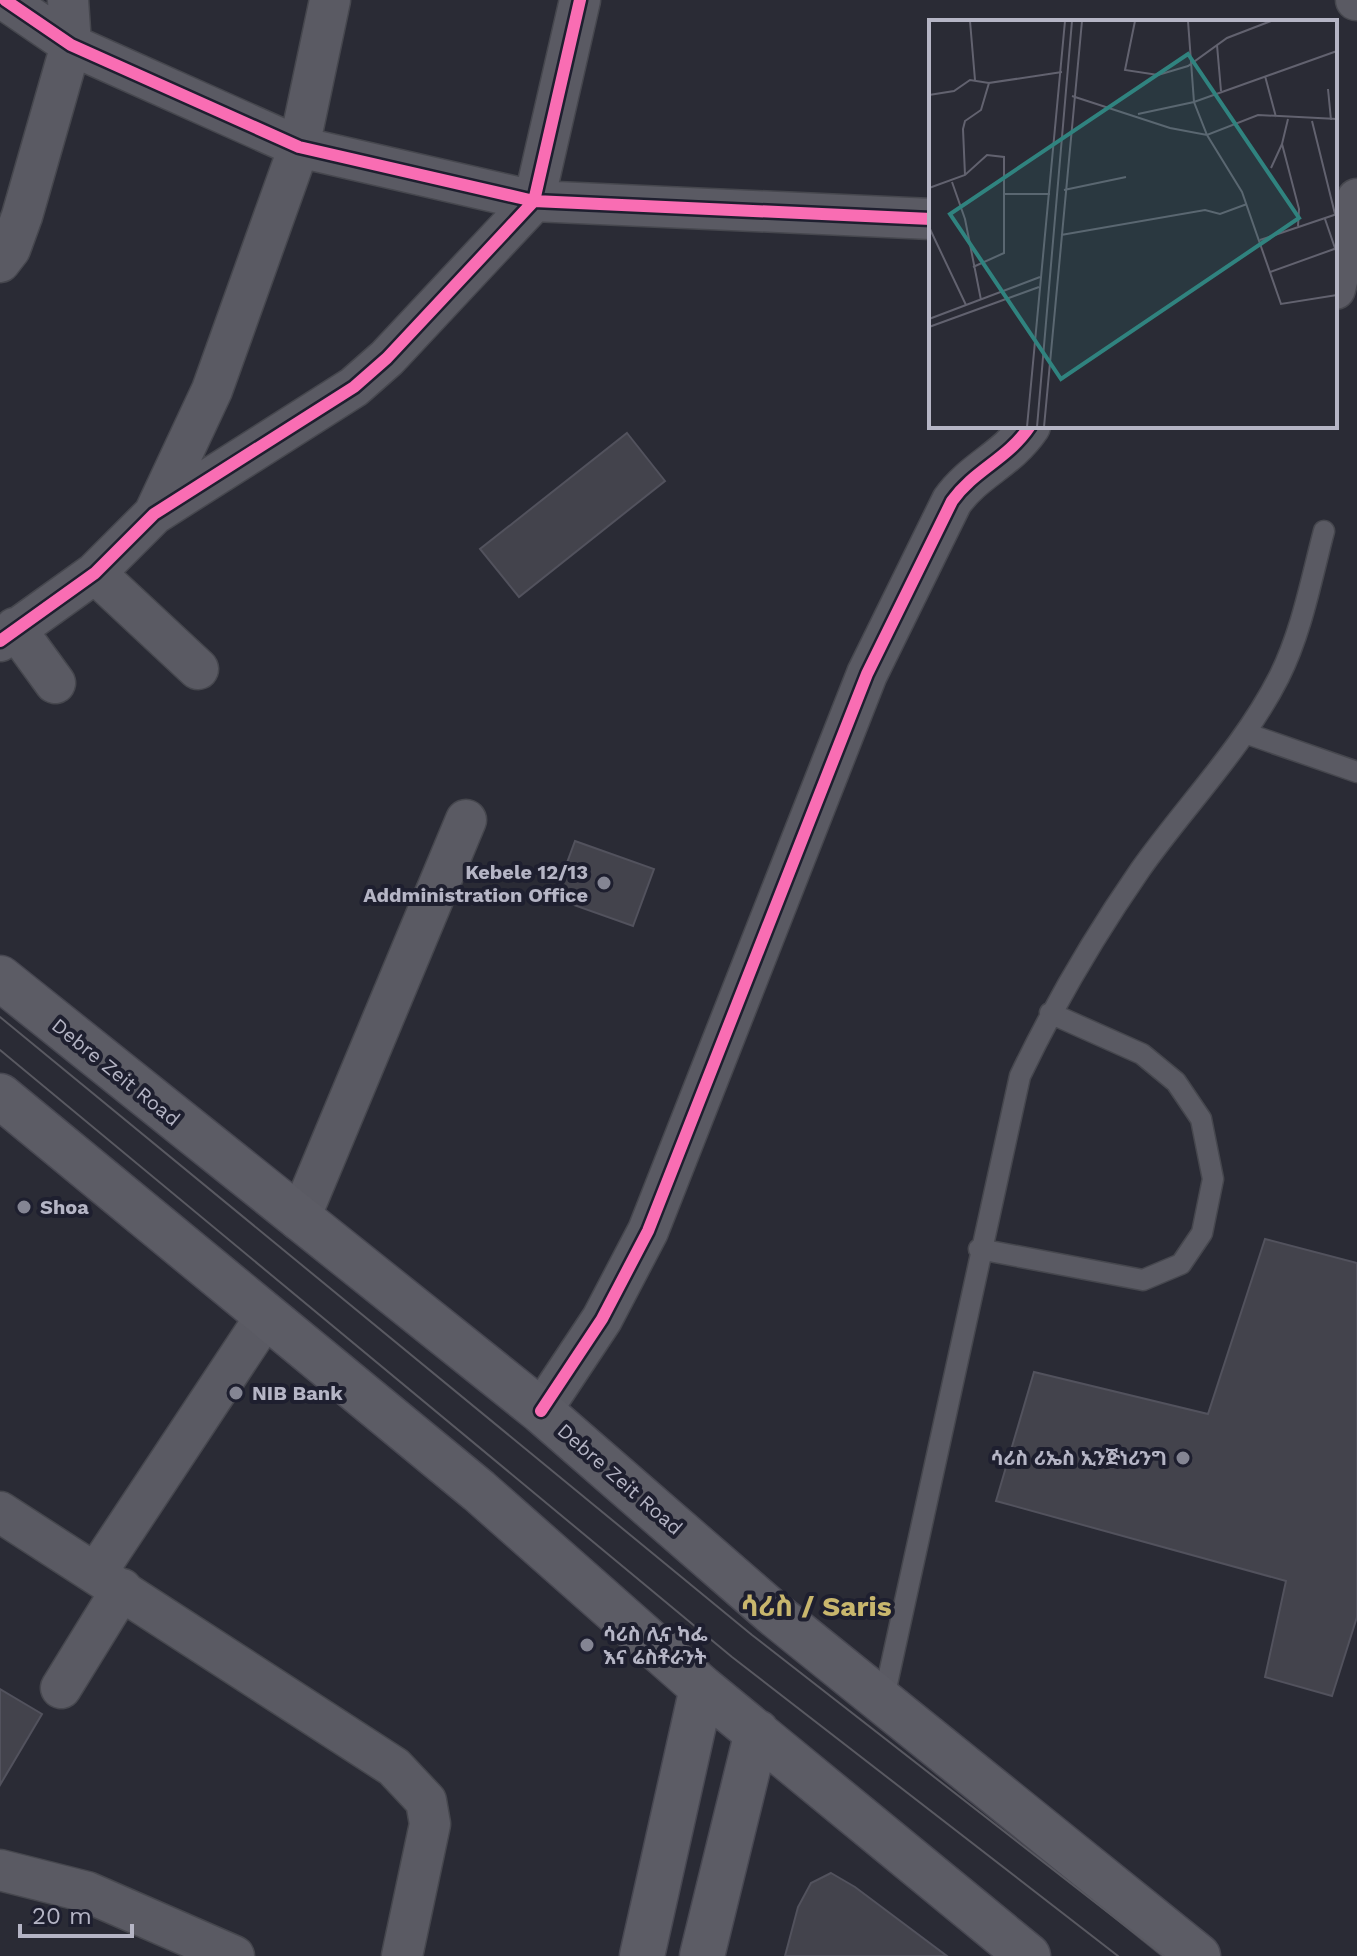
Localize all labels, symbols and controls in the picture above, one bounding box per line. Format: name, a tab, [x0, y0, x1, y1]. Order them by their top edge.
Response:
inset map	[929, 20, 1337, 428]
place label: Kebele 12/13 Addministration Office	[363, 860, 588, 907]
marker: Kebele 12/13 Addministration Office	[595, 874, 613, 892]
street label: Debre Zeit Road	[47, 1013, 185, 1131]
place label: Shoa	[40, 1195, 89, 1219]
marker: Shoa	[15, 1198, 33, 1216]
place label: NIB Bank	[252, 1381, 343, 1405]
marker: NIB Bank	[227, 1384, 245, 1402]
street label: Debre Zeit Road	[553, 1418, 687, 1540]
place label: ሳሪስ ሪኤስ ኢንጅነሪንግ	[991, 1446, 1167, 1470]
marker: ሳሪስ ሪኤስ ኢንጅነሪንግ	[1174, 1449, 1192, 1467]
district label: ሳሪስ / Saris	[740, 1590, 892, 1623]
place label: ሳሪስ ሊና ካፌ እና ሬስቶራንት	[603, 1622, 708, 1669]
marker: ሳሪስ ሊና ካፌ እና ሬስቶራንት	[578, 1636, 596, 1654]
scale bar	[20, 1888, 132, 1938]
text: 20 m	[32, 1902, 92, 1930]

